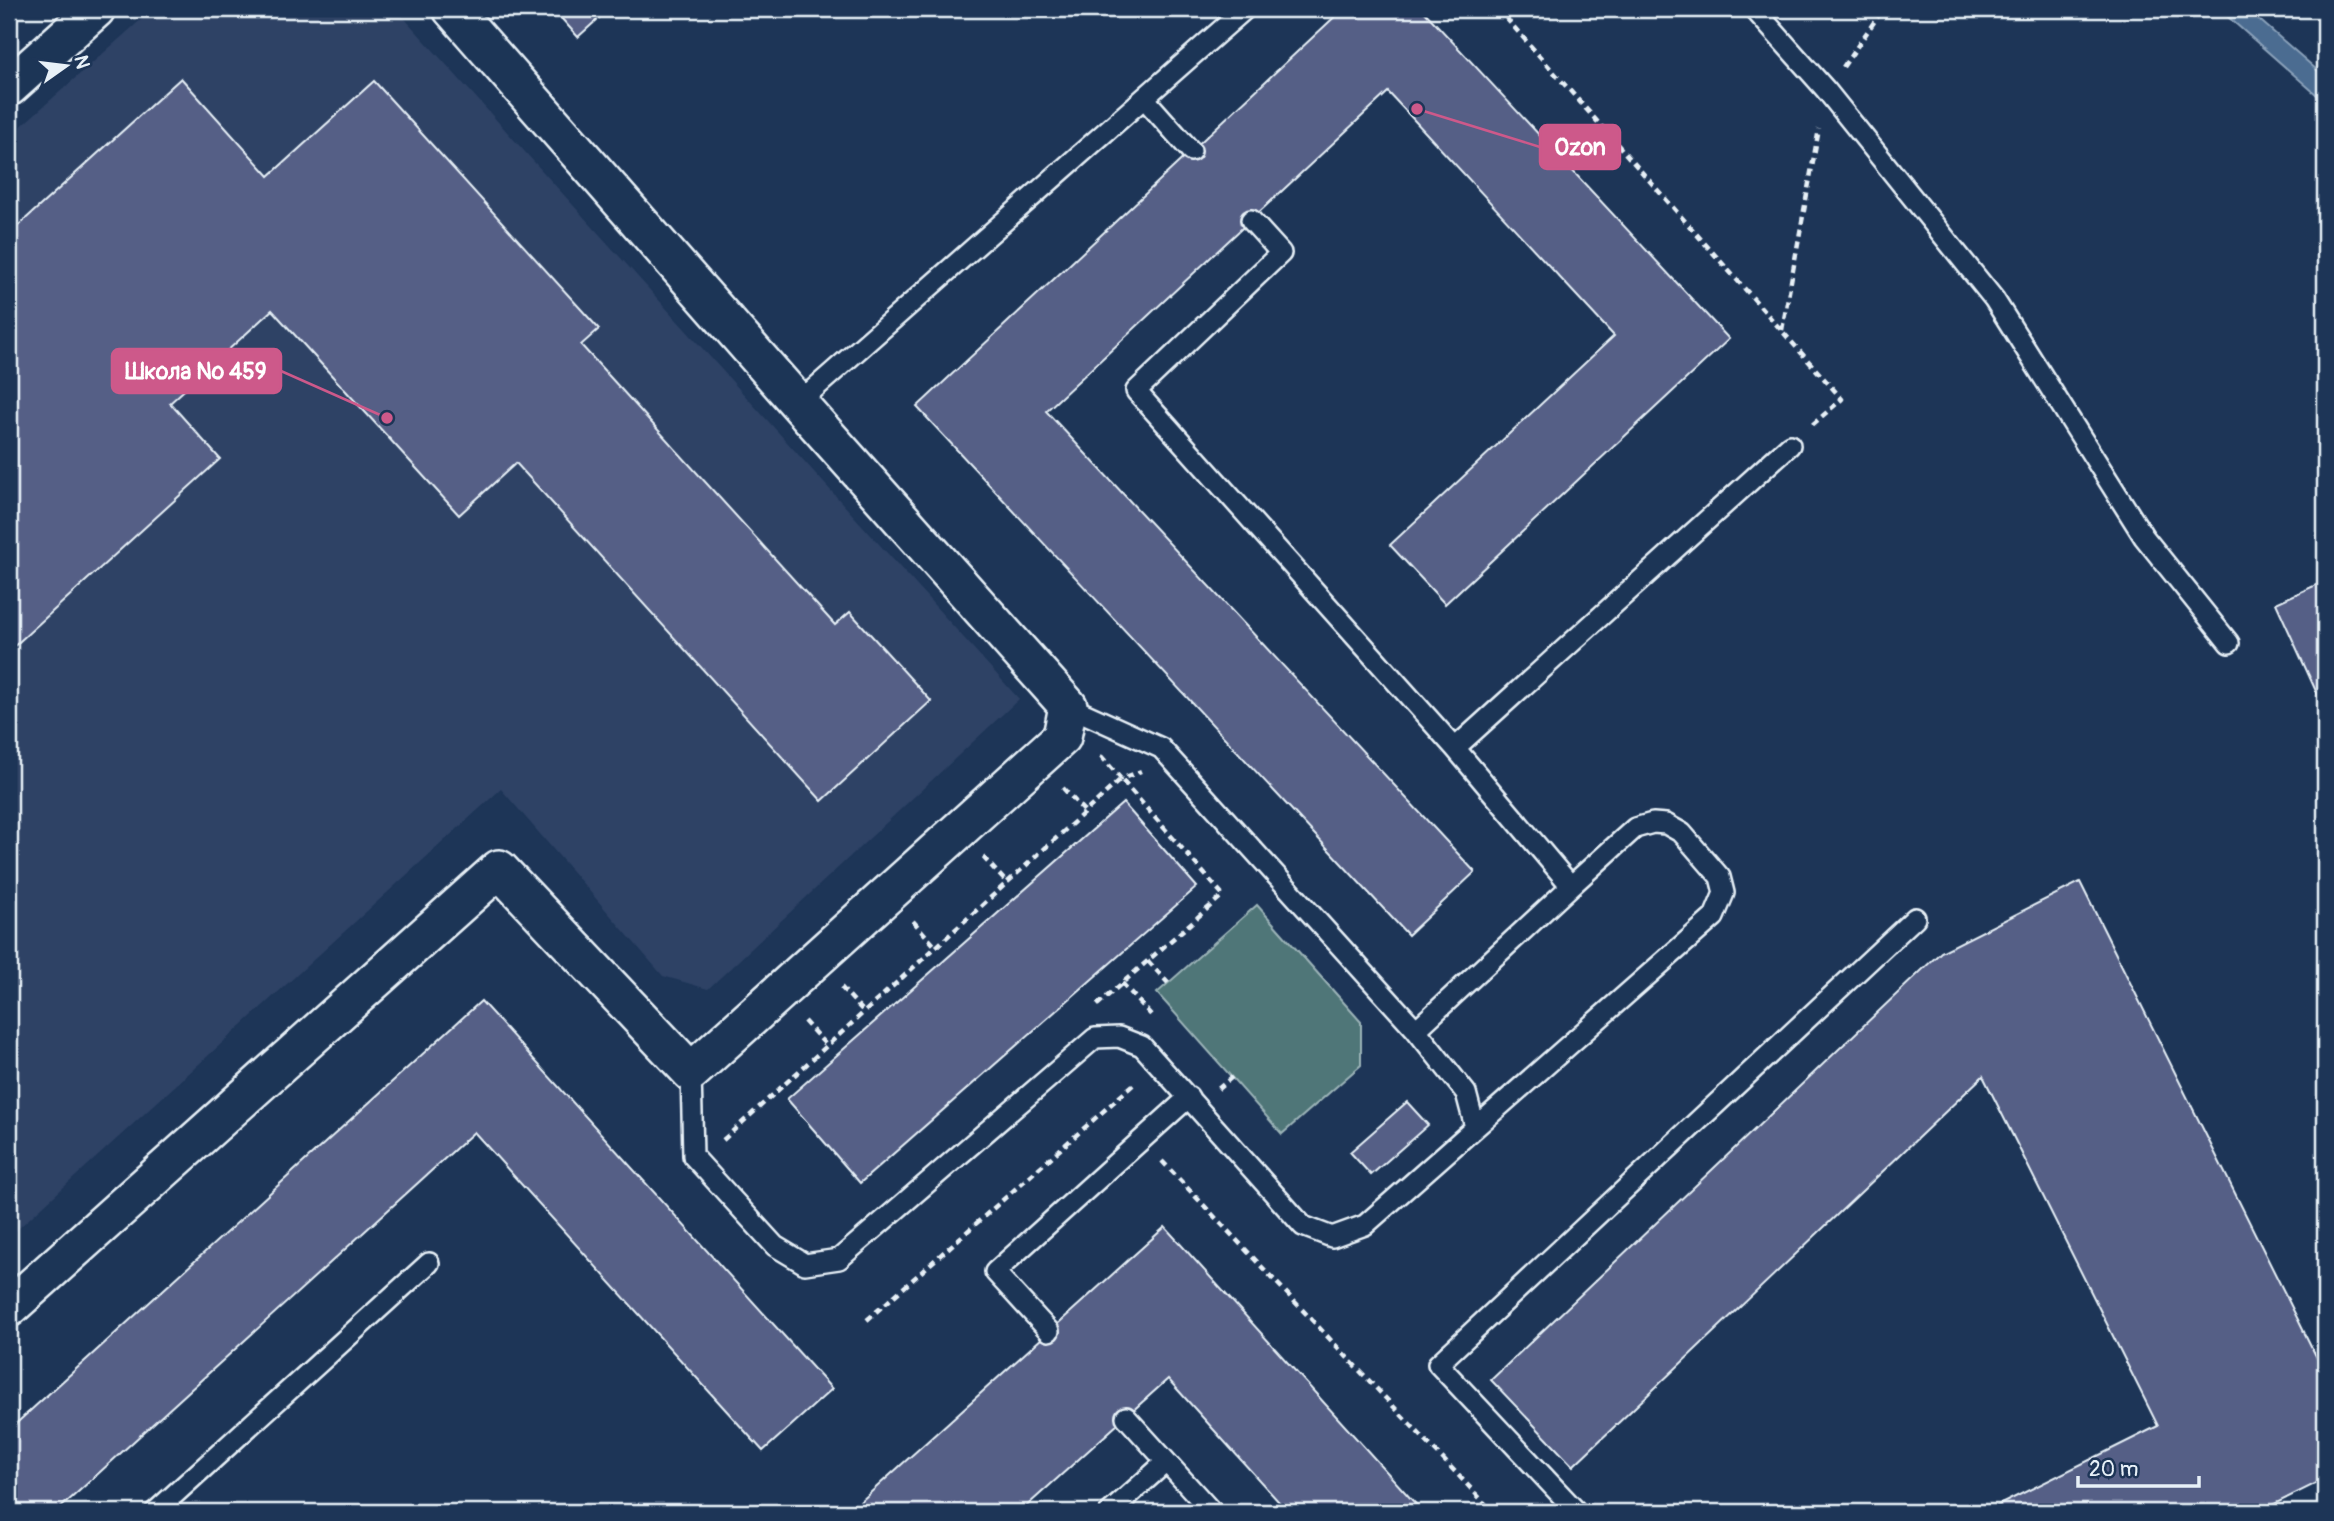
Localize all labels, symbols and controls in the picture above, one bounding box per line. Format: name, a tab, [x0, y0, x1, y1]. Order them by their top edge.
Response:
north arrow	[32, 32, 102, 102]
text: N	[68, 53, 95, 71]
callout: Ozon	[1540, 125, 1620, 169]
text: Ozon	[1554, 133, 1606, 162]
callout: Школа № 459	[112, 349, 281, 393]
text: Школа № 459	[124, 357, 267, 386]
scale bar	[2078, 1444, 2199, 1488]
text: 20 m	[2089, 1456, 2138, 1483]

